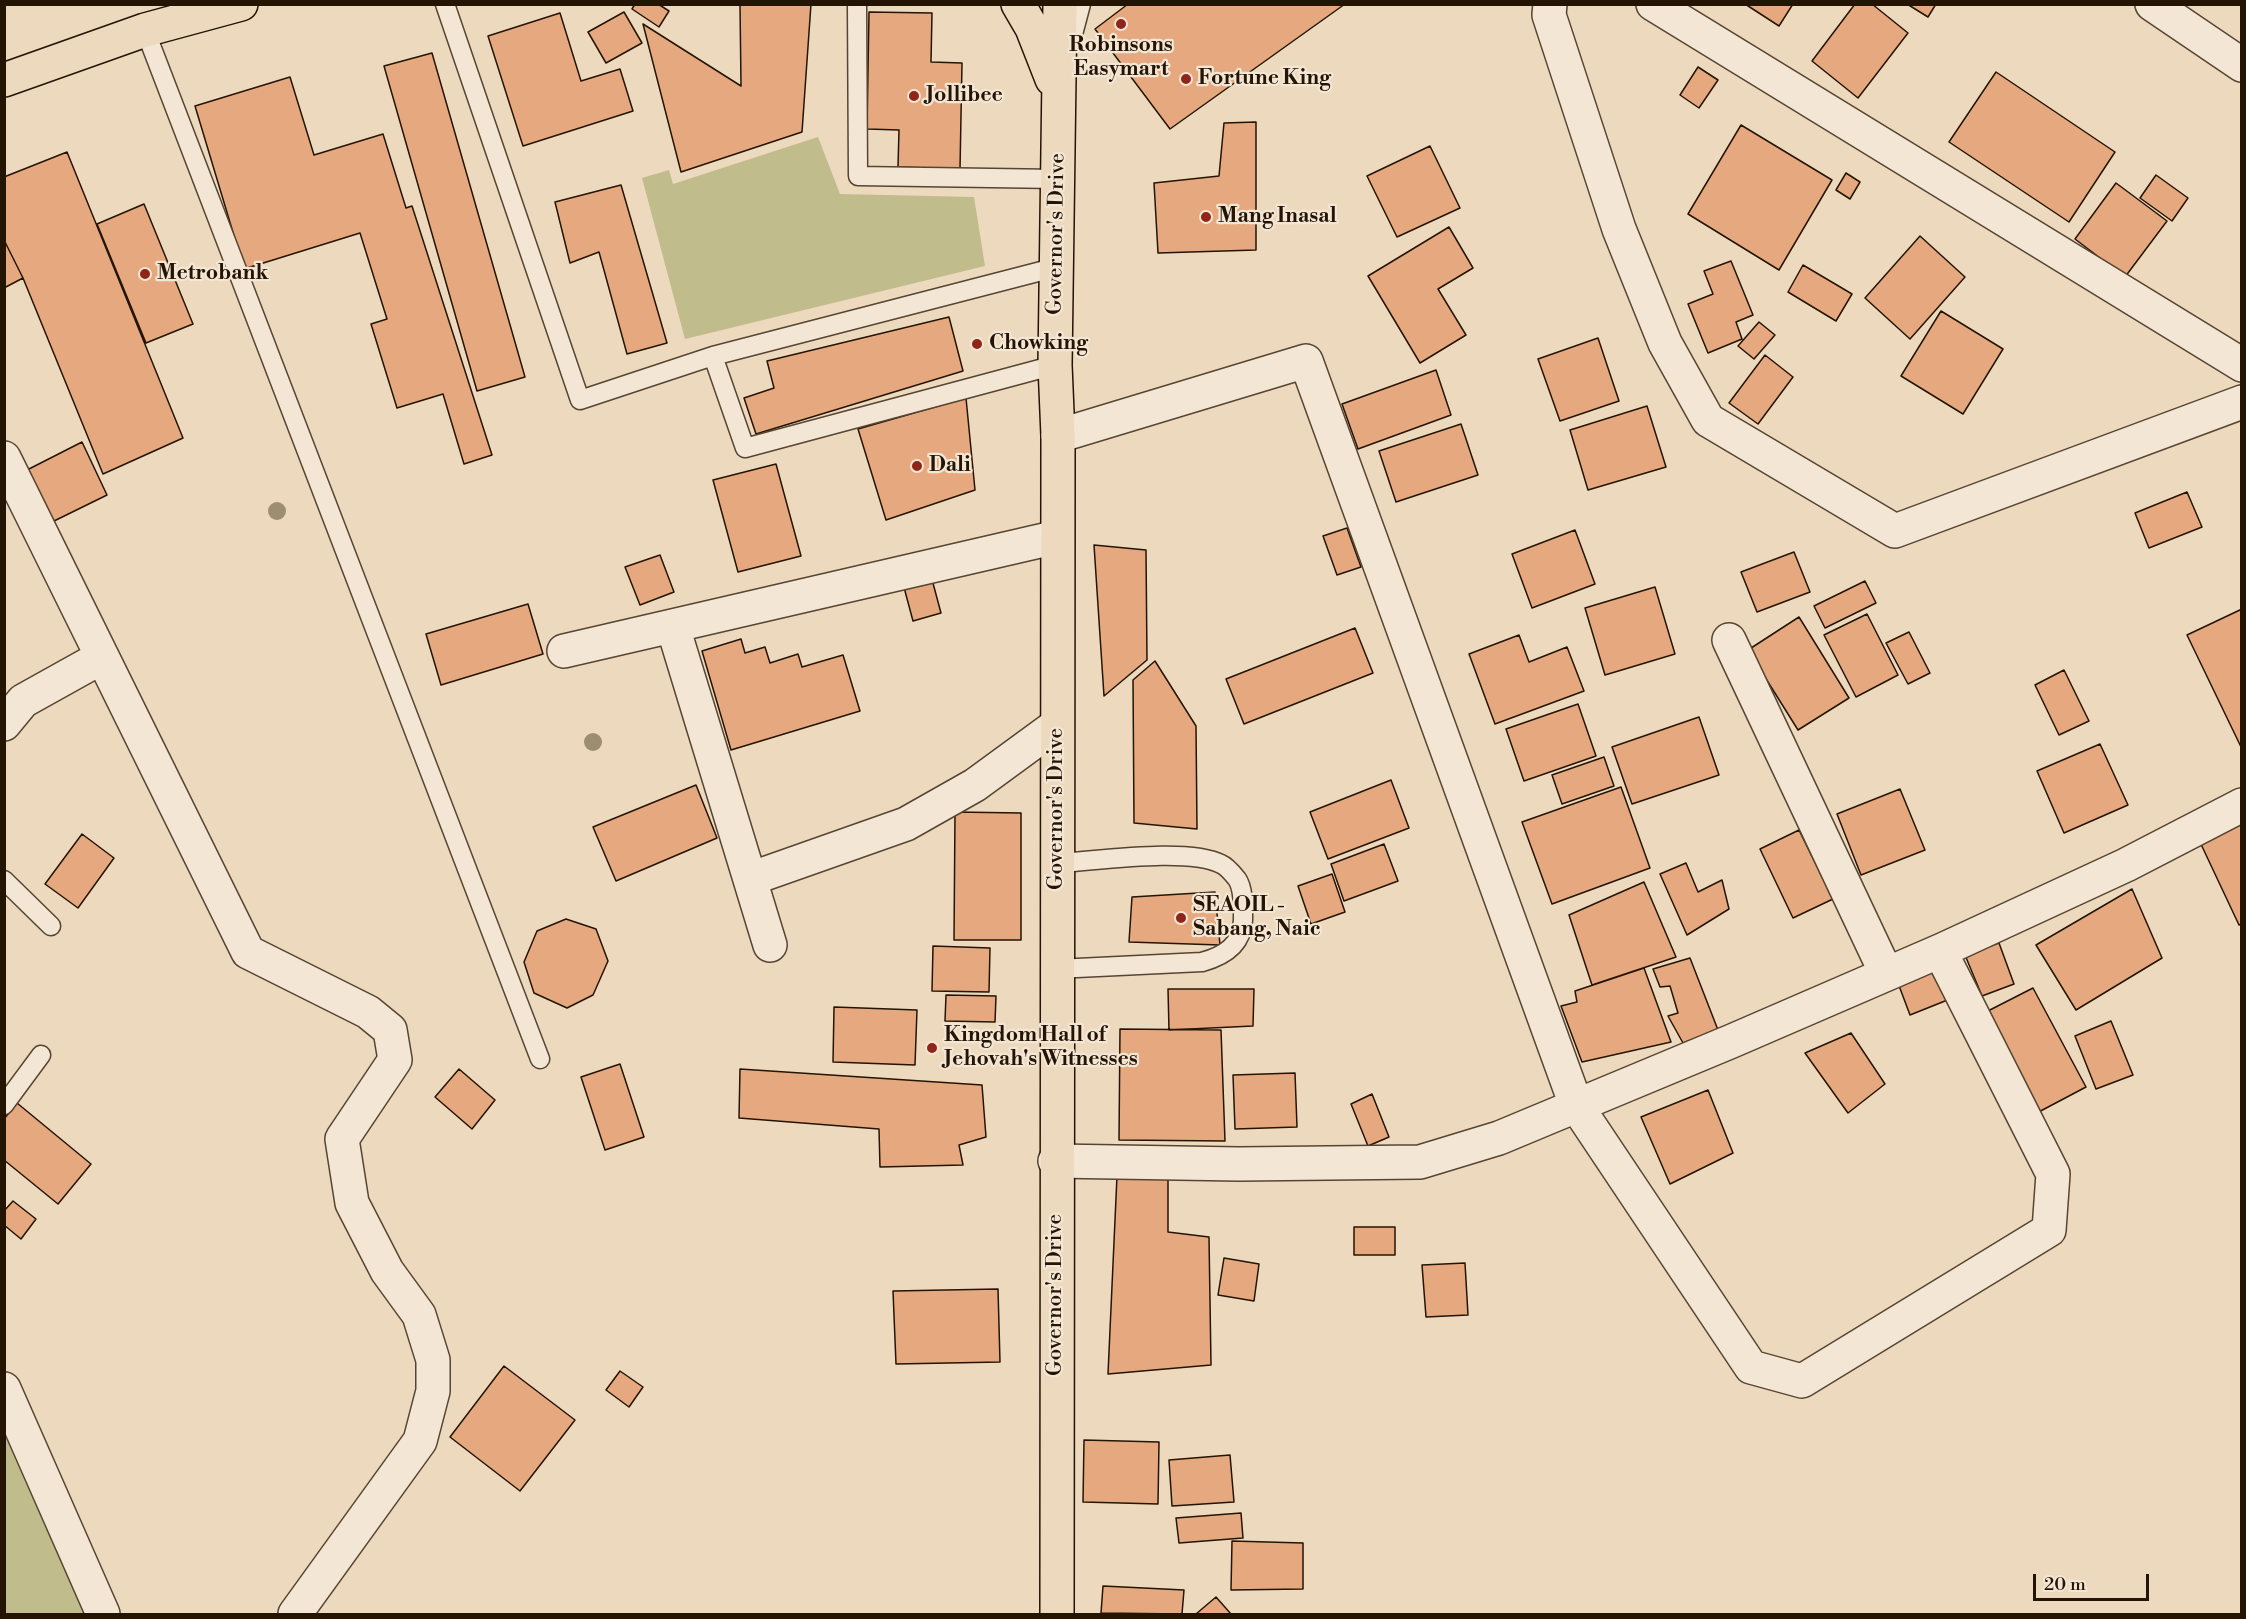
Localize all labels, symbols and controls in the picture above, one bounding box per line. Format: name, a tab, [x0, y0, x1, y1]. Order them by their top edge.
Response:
marker: Robinsons Easymart	[1114, 17, 1128, 31]
place label: Robinsons Easymart	[1069, 33, 1173, 83]
place label: Fortune King	[1198, 66, 1331, 92]
marker: Fortune King	[1179, 72, 1193, 86]
place label: Jollibee	[926, 83, 1003, 109]
marker: Jollibee	[907, 89, 921, 103]
street label: Governor's Drive	[1043, 153, 1071, 315]
place label: Mang Inasal	[1218, 204, 1337, 230]
marker: Mang Inasal	[1199, 210, 1213, 224]
place label: Metrobank	[157, 261, 268, 287]
marker: Metrobank	[138, 267, 152, 281]
place label: Chowking	[989, 331, 1088, 357]
marker: Chowking	[970, 337, 984, 351]
place label: Dali	[929, 453, 971, 479]
marker: Dali	[910, 459, 924, 473]
street label: Governor's Drive	[1044, 728, 1070, 890]
place label: SEAOIL - Sabang, Naic	[1193, 893, 1321, 943]
marker: SEAOIL - Sabang, Naic	[1174, 911, 1188, 925]
place label: Kingdom Hall of Jehovah's Witnesses	[944, 1023, 1138, 1073]
marker: Kingdom Hall of Jehovah's Witnesses	[925, 1041, 939, 1055]
street label: Governor's Drive	[1043, 1214, 1069, 1376]
scale bar	[2036, 1562, 2152, 1600]
text: 20 m	[2044, 1573, 2086, 1596]

